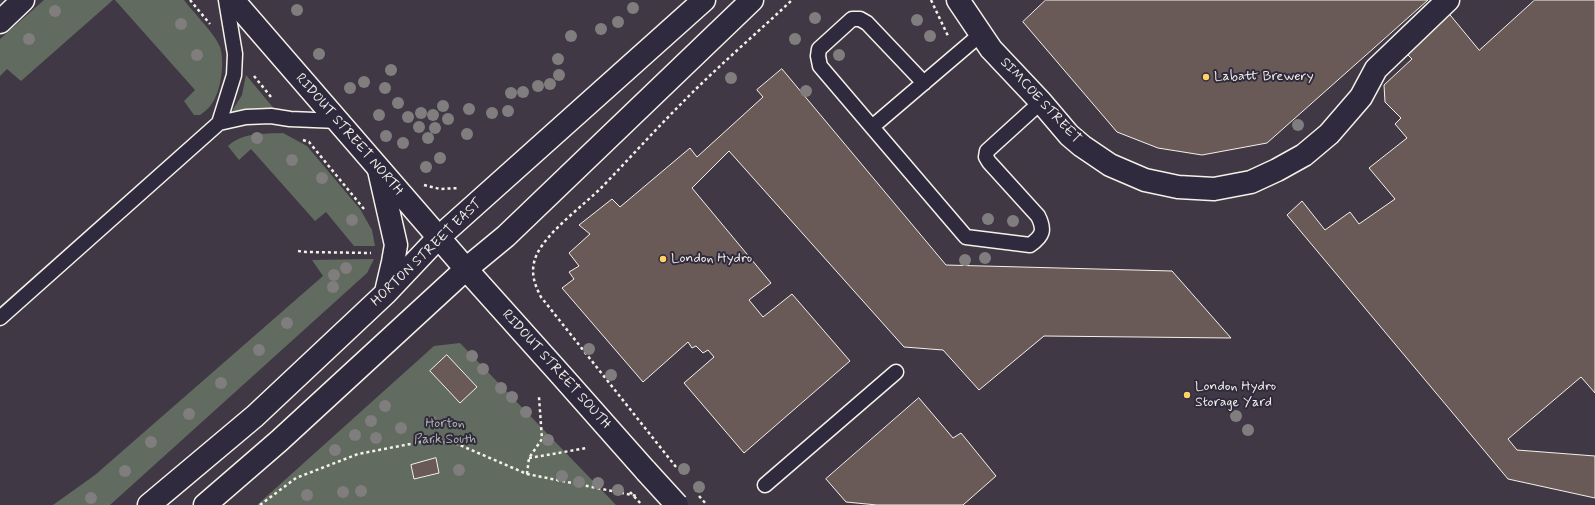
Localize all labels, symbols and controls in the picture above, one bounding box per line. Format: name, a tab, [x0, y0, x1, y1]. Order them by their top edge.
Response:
street label: SIMCOE STREET	[996, 55, 1084, 147]
place label: Labatt Brewery	[1214, 69, 1314, 85]
street label: RIDOUT STREET NORTH	[291, 71, 407, 199]
marker: Labatt Brewery	[1201, 72, 1211, 82]
street label: HORTON STREET EAST	[368, 196, 486, 310]
place label: London Hydro	[671, 251, 752, 267]
marker: London Hydro	[658, 254, 668, 264]
street label: RIDOUT STREET SOUTH	[498, 307, 614, 433]
place label: London Hydro Storage Yard	[1195, 379, 1276, 412]
marker: London Hydro Storage Yard	[1182, 390, 1192, 400]
park label: Horton Park South	[414, 416, 476, 448]

